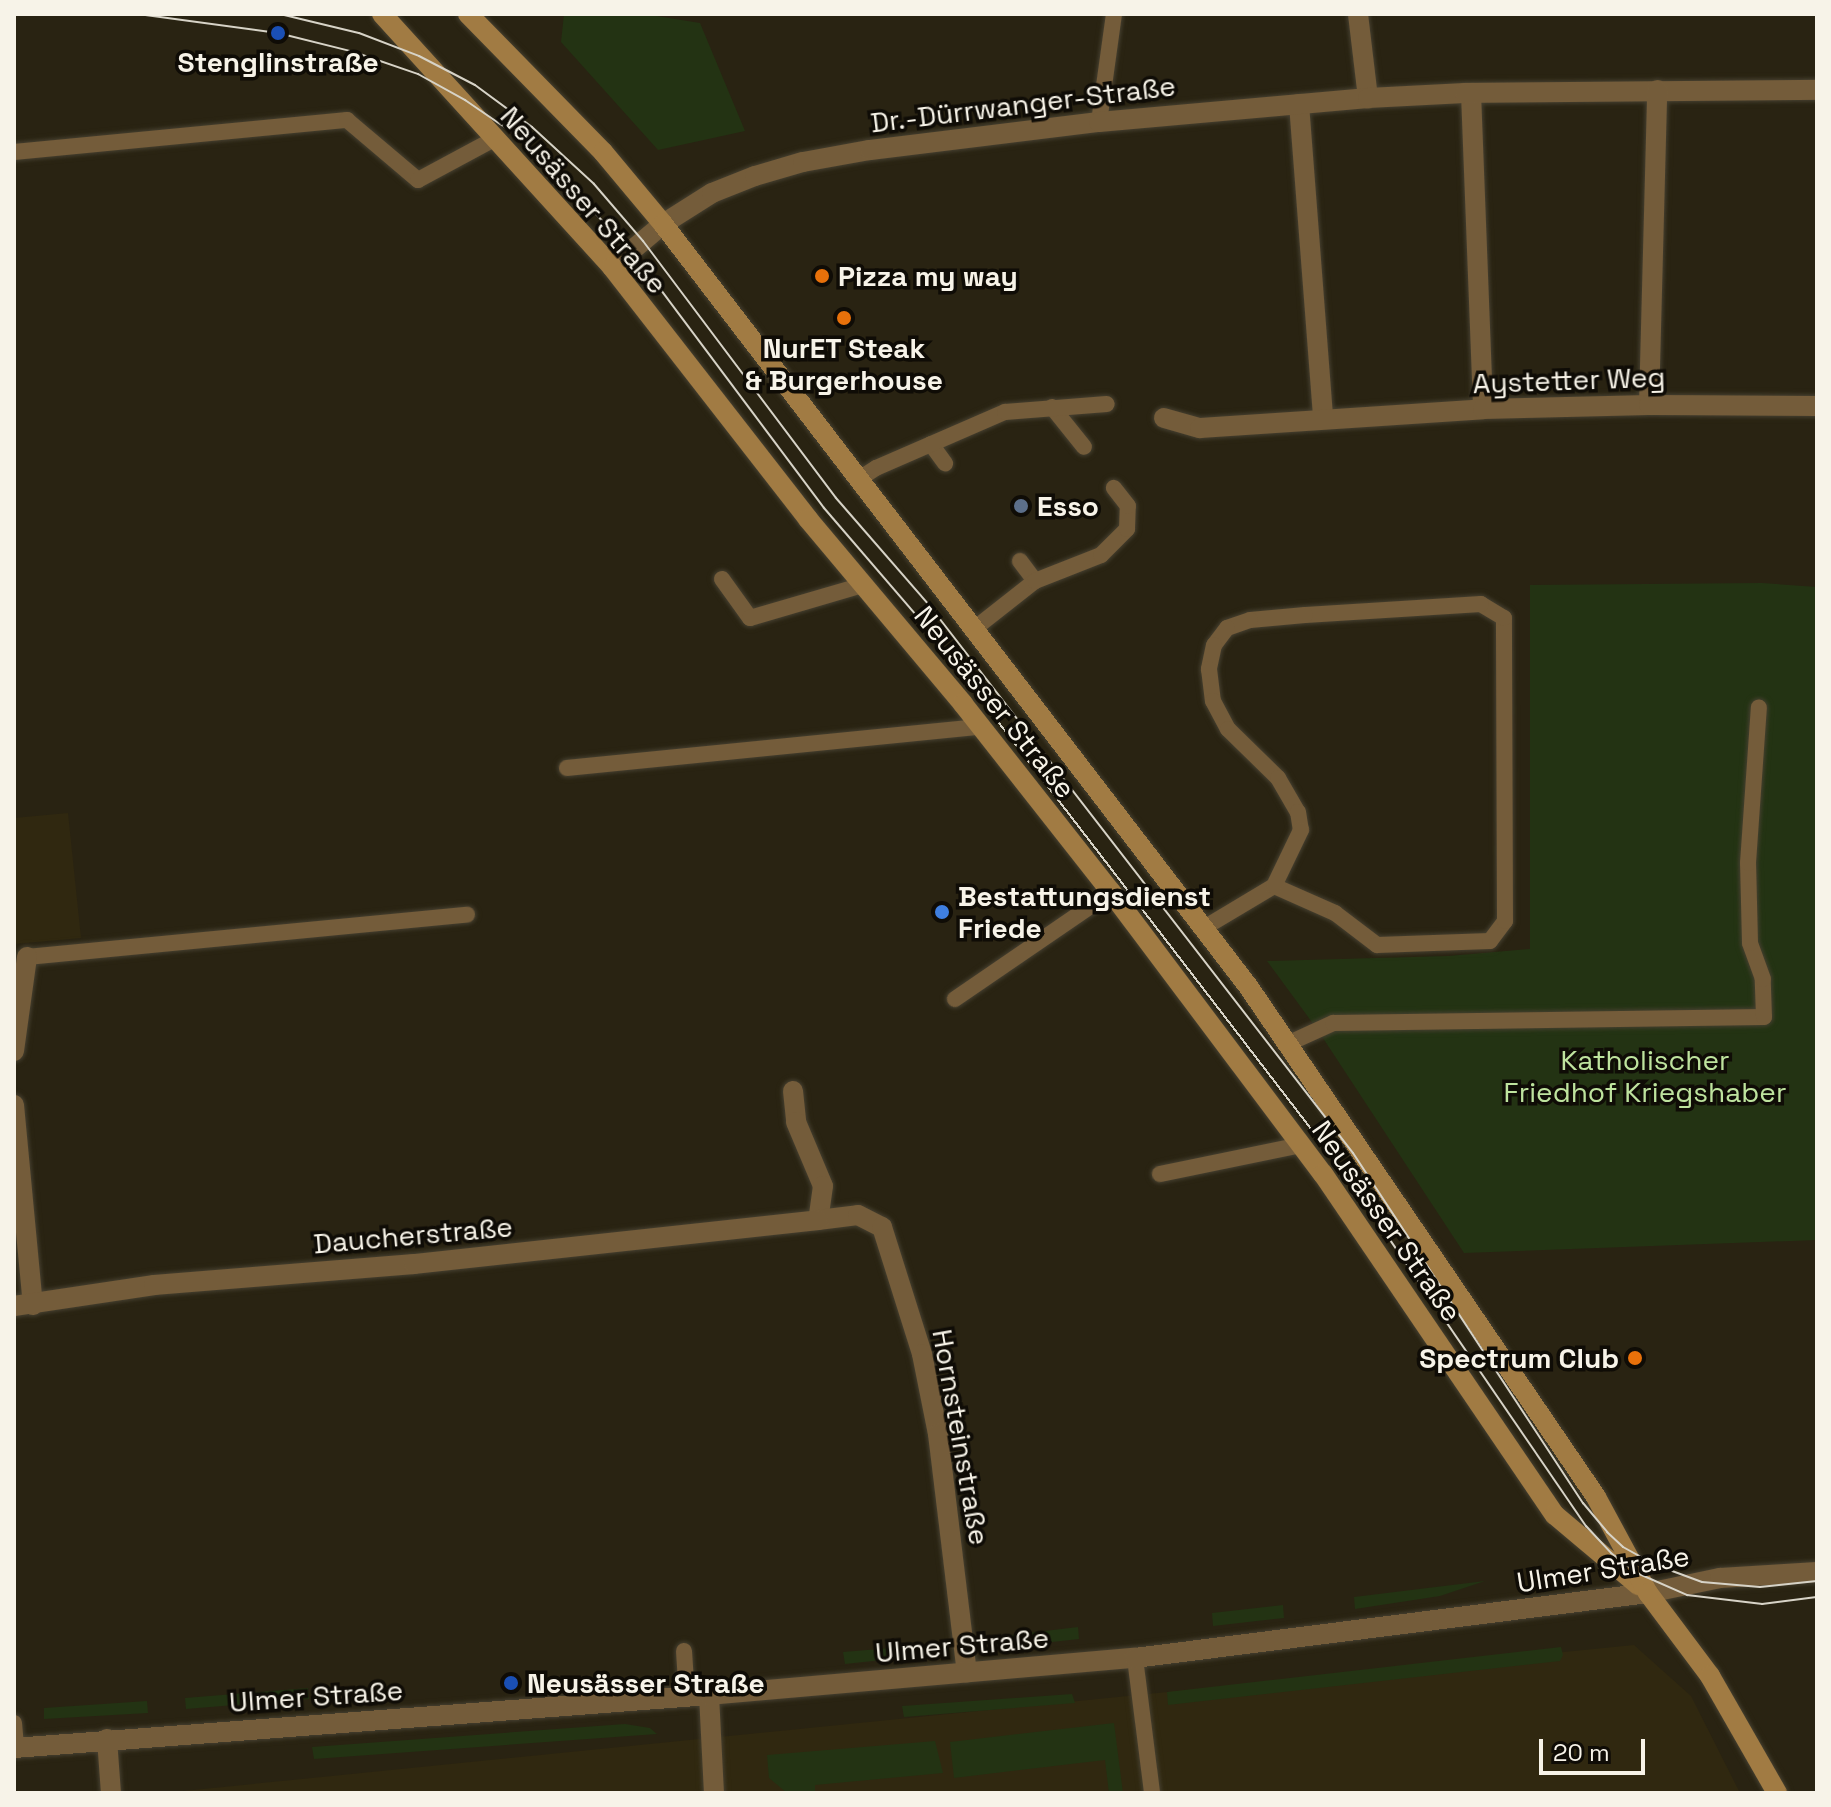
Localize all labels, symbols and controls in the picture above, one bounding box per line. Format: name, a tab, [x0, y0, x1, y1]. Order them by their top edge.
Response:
marker: Stenglinstraße	[269, 24, 287, 42]
place label: Stenglinstraße	[177, 45, 379, 79]
street label: Dr.-Dürrwanger-Straße	[869, 69, 1177, 139]
street label: Neusässer Straße	[494, 99, 674, 301]
place label: Pizza my way	[838, 259, 1018, 293]
marker: Pizza my way	[813, 267, 831, 285]
marker: NurET Steak & Burgerhouse	[835, 309, 853, 327]
place label: NurET Steak & Burgerhouse	[745, 331, 943, 397]
street label: Aystetter Weg	[1472, 360, 1666, 400]
place label: Esso	[1037, 489, 1099, 523]
marker: Esso	[1012, 497, 1030, 515]
street label: Neusässer Straße	[907, 599, 1083, 805]
place label: Bestattungsdienst Friede	[958, 879, 1211, 945]
marker: Bestattungsdienst Friede	[933, 903, 951, 921]
park label: Katholischer Friedhof Kriegshaber	[1504, 1043, 1786, 1109]
street label: Neusässer Straße	[1305, 1114, 1469, 1328]
street label: Daucherstraße	[312, 1210, 514, 1260]
street label: Hornsteinstraße	[925, 1327, 997, 1547]
place label: Spectrum Club	[1419, 1341, 1619, 1375]
marker: Spectrum Club	[1626, 1349, 1644, 1367]
street label: Ulmer Straße	[1514, 1539, 1692, 1599]
street label: Ulmer Straße	[874, 1621, 1050, 1669]
place label: Neusässer Straße	[527, 1666, 765, 1700]
street label: Ulmer Straße	[228, 1673, 404, 1719]
marker: Neusässer Straße	[502, 1674, 520, 1692]
scale bar	[1543, 1723, 1649, 1773]
text: 20 m	[1553, 1737, 1610, 1768]

